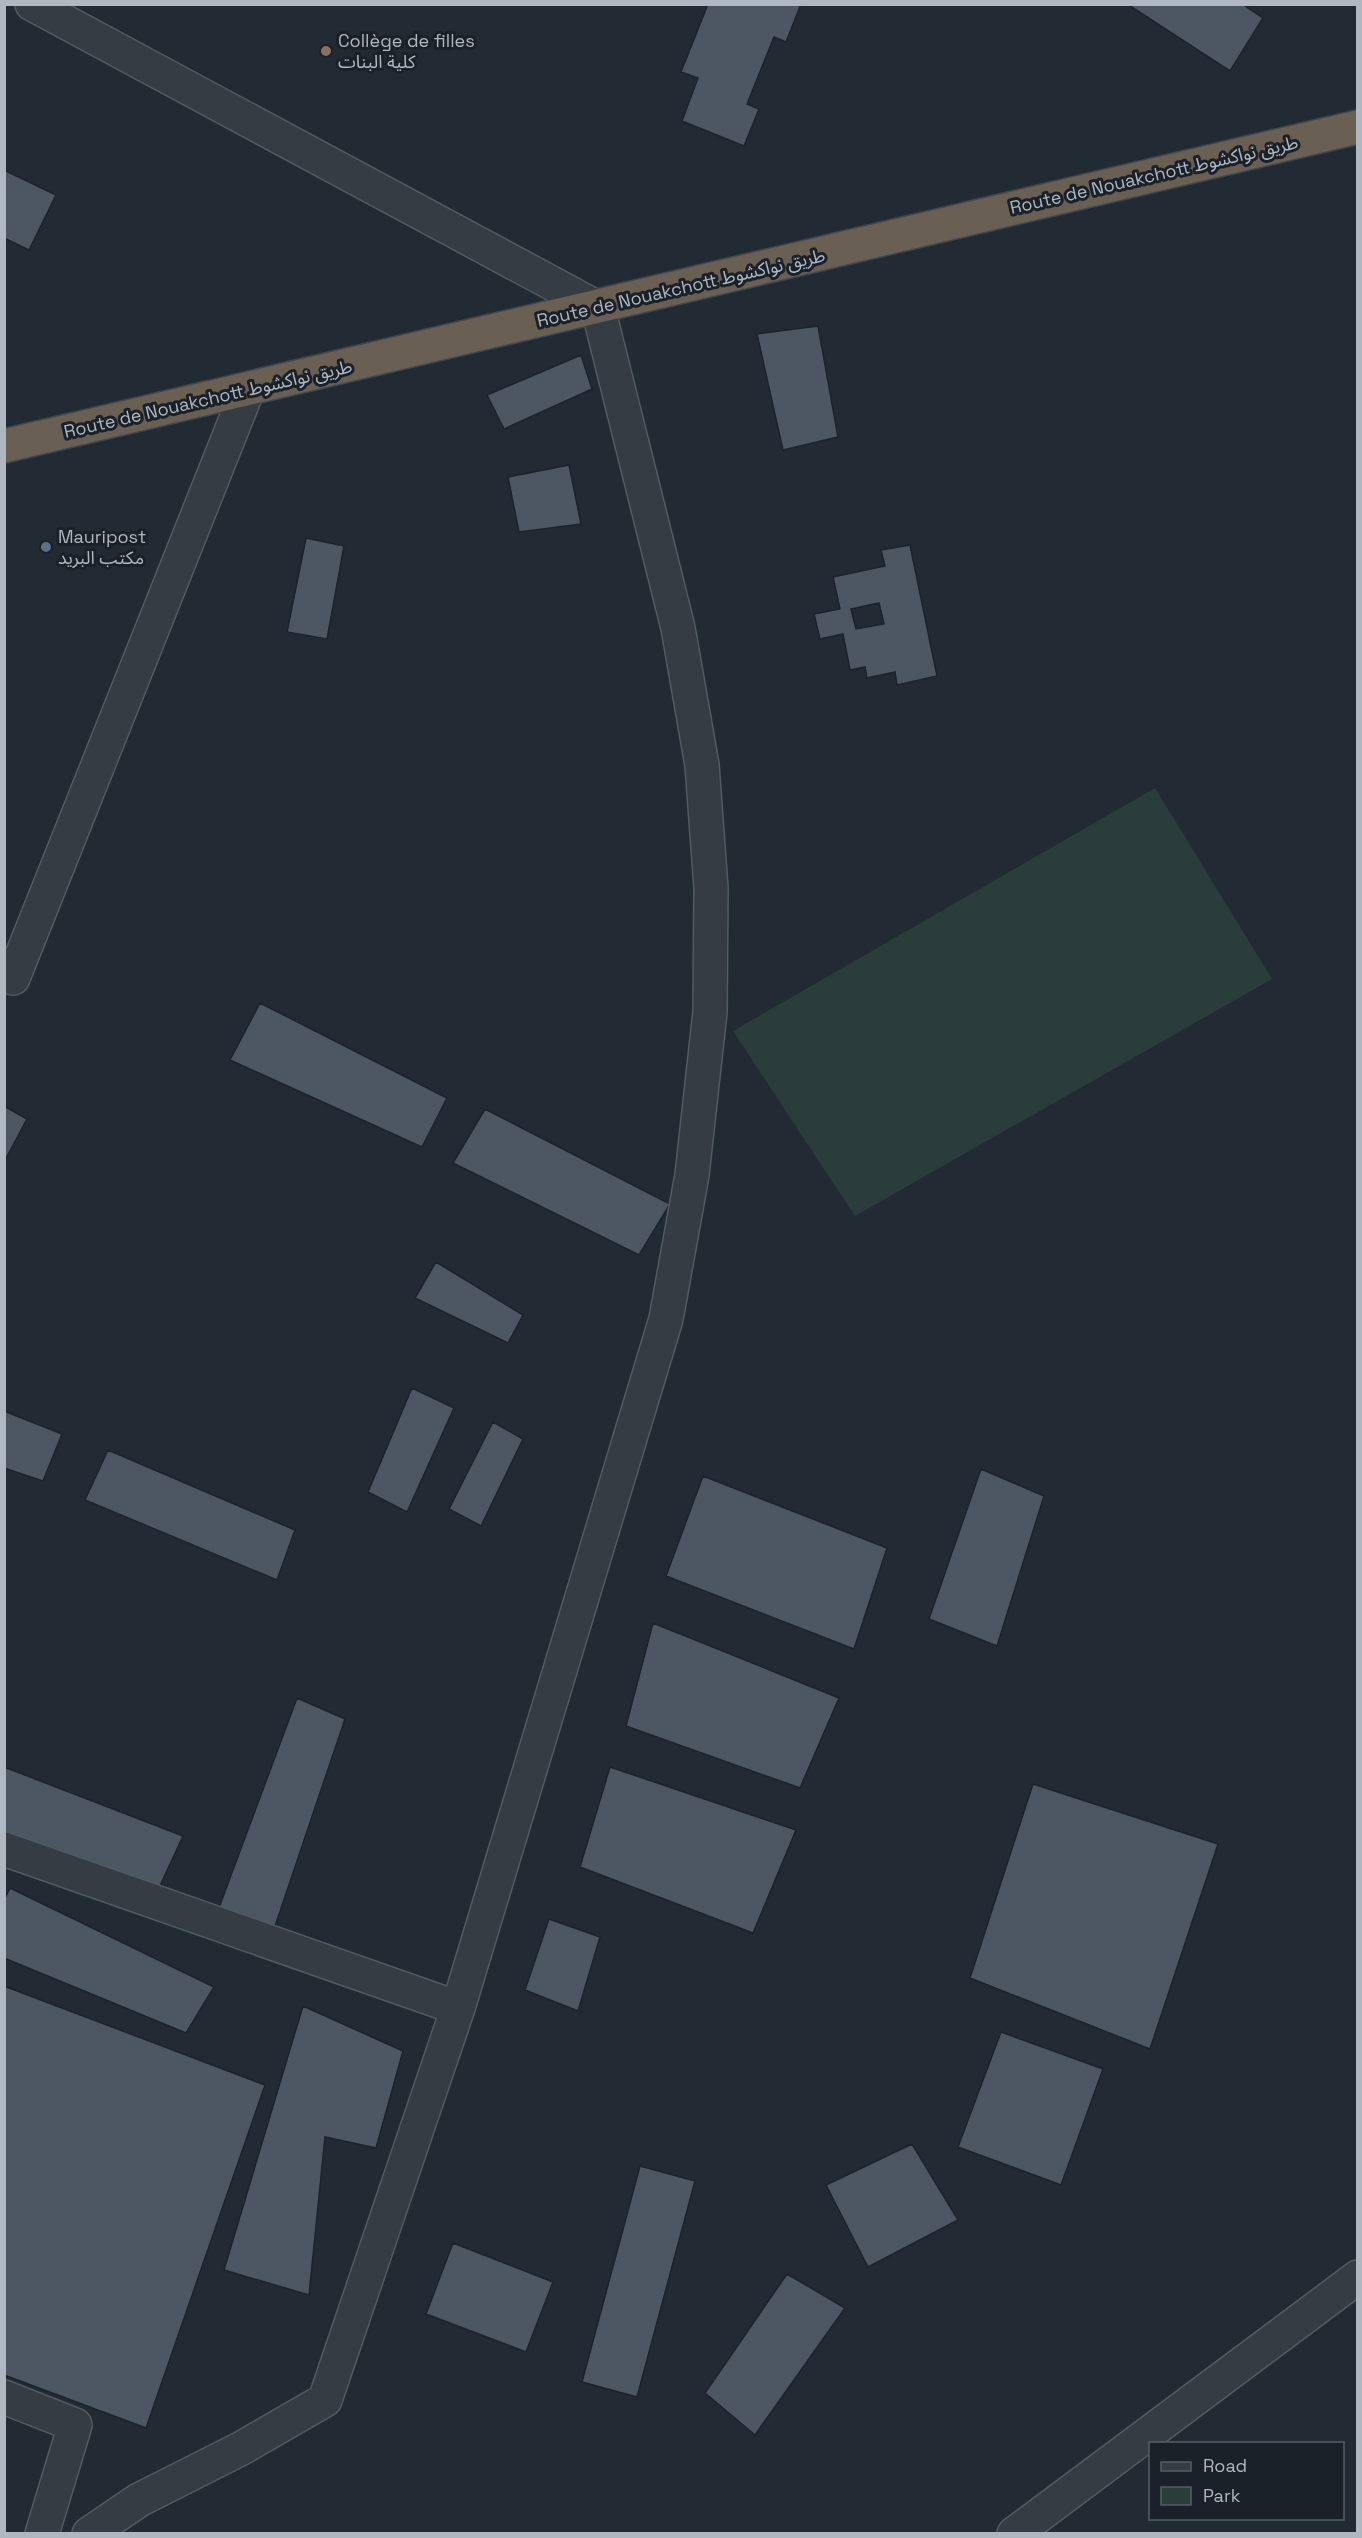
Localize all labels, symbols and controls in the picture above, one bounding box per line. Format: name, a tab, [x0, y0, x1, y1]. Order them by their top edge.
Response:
place label: Collège de filles كلية البنات	[338, 29, 475, 73]
marker: Collège de filles كلية البنات	[319, 44, 333, 58]
street label: Route de Nouakchott طريق نواكشوط	[1007, 130, 1300, 219]
street label: Route de Nouakchott طريق نواكشوط	[534, 243, 827, 332]
street label: Route de Nouakchott طريق نواكشوط	[61, 354, 354, 443]
place label: Mauripost مكتب البريد	[58, 525, 146, 569]
marker: Mauripost مكتب البريد	[39, 540, 53, 554]
legend	[1149, 2442, 1344, 2520]
text: Road	[1203, 2454, 1247, 2477]
text: Park	[1203, 2484, 1241, 2507]

